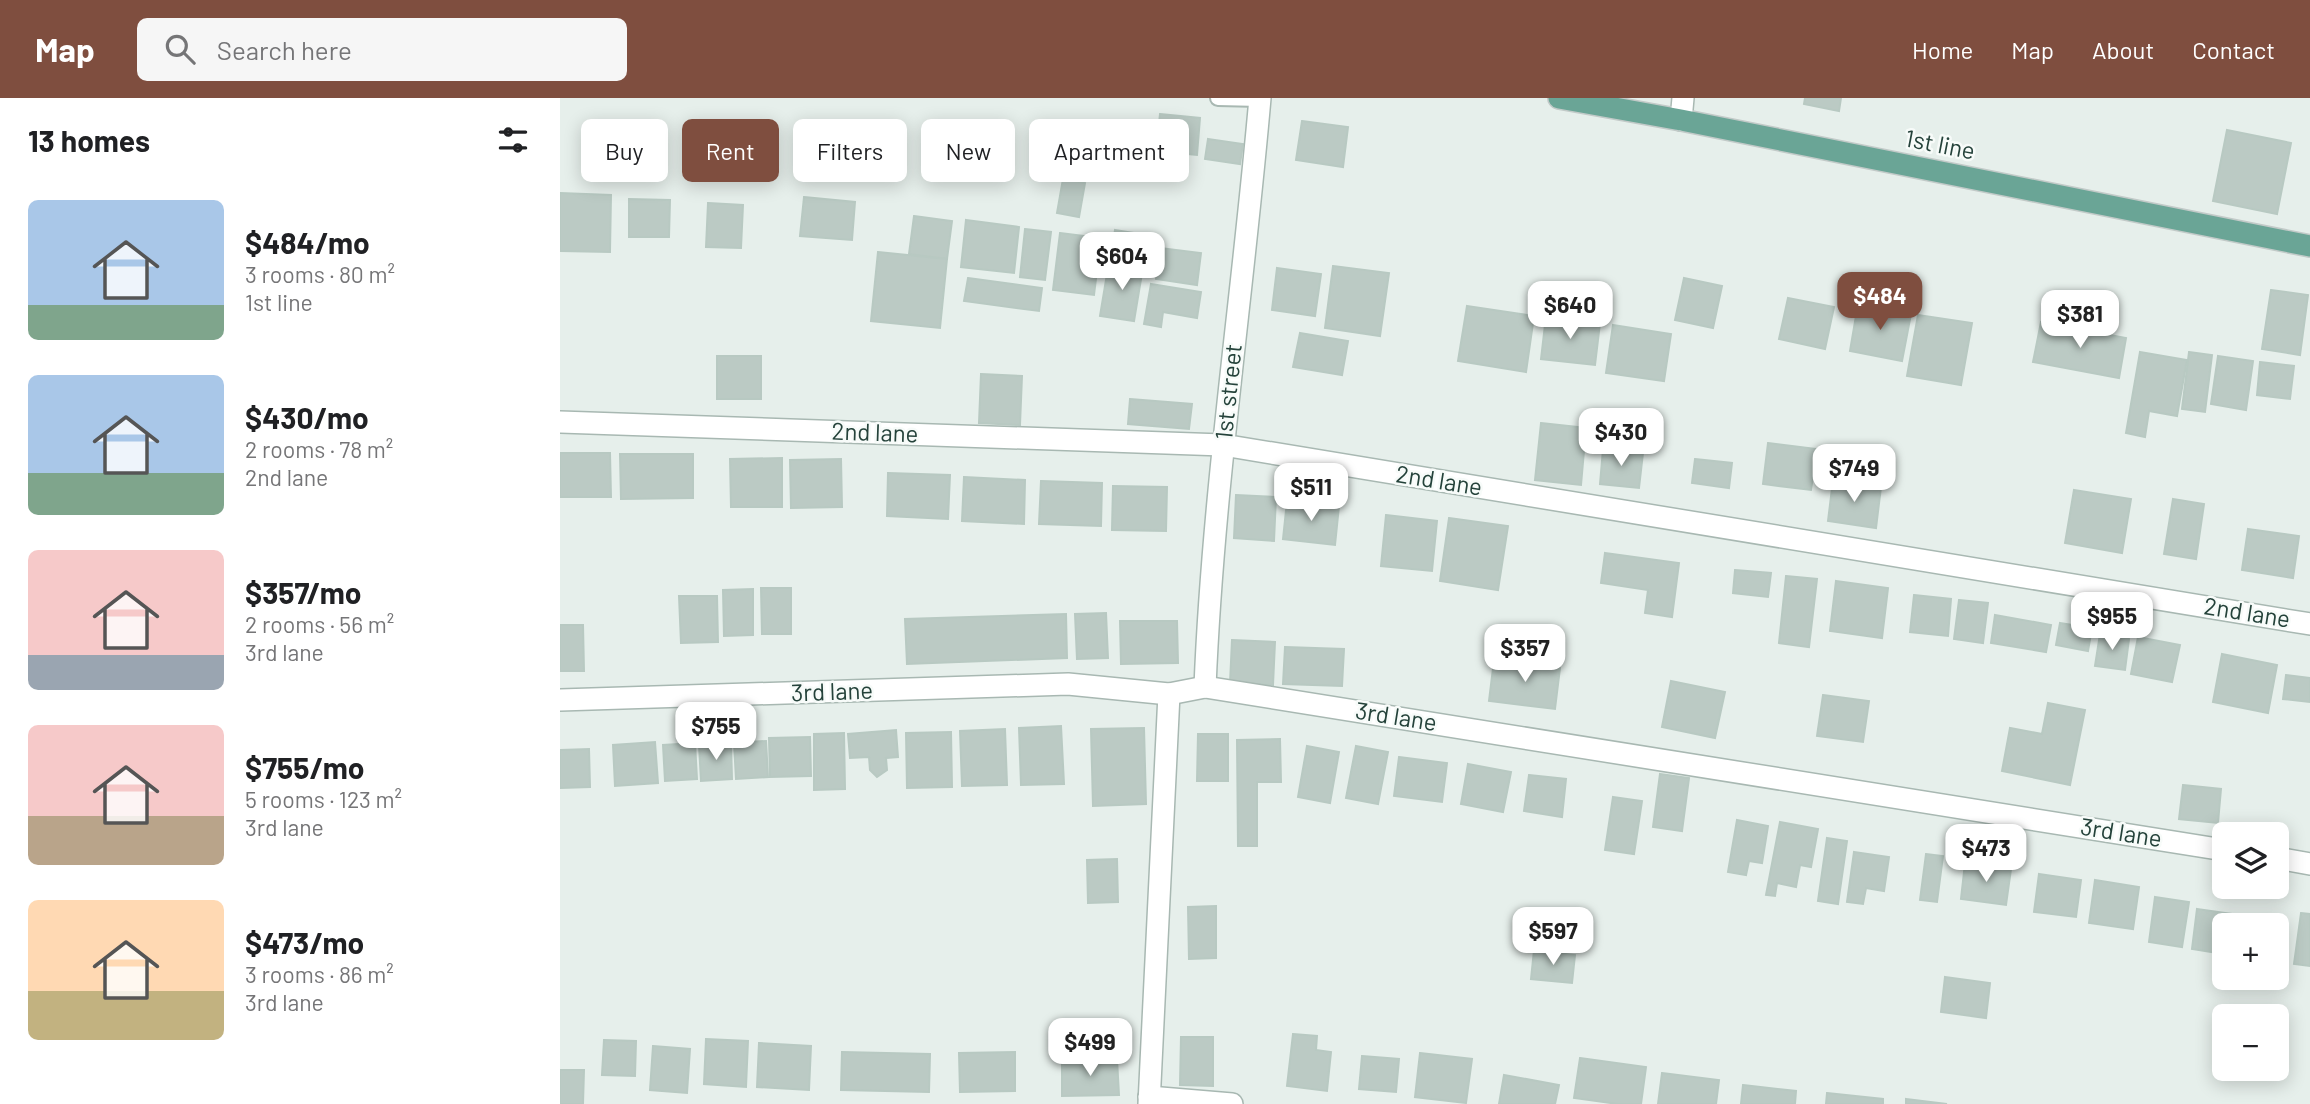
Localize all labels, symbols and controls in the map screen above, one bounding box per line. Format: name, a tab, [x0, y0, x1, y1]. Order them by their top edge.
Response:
search box	[137, 18, 627, 81]
text: Map	[35, 29, 95, 69]
icon: search	[161, 30, 199, 68]
text: Search here	[217, 34, 352, 65]
text: Home	[1912, 35, 1973, 64]
text: Map	[2011, 35, 2054, 64]
text: About	[2092, 35, 2154, 64]
text: Contact	[2192, 35, 2275, 64]
chip: Buy	[581, 119, 668, 182]
chip: Rent	[682, 119, 779, 182]
chip: Filters	[793, 119, 907, 182]
chip: New	[921, 119, 1015, 182]
chip: Apartment	[1029, 119, 1189, 182]
icon: filters	[494, 121, 532, 159]
text: 13 homes	[28, 122, 150, 158]
street label: 1st line	[1903, 123, 1978, 165]
text: $484/mo	[245, 224, 370, 260]
icon: home	[84, 228, 168, 312]
pin: $604	[1081, 232, 1163, 292]
text: $604	[1096, 241, 1148, 269]
text: 3 rooms · 80 m²	[245, 260, 395, 288]
pin: $484	[1839, 272, 1921, 332]
text: $484	[1853, 281, 1907, 309]
pin: $640	[1529, 282, 1611, 341]
text: 1st line	[245, 288, 313, 316]
text: $640	[1544, 290, 1596, 318]
pin: $381	[2039, 290, 2121, 350]
text: $381	[2057, 299, 2103, 327]
street label: 1st street	[1208, 342, 1247, 441]
text: $430/mo	[245, 399, 369, 435]
icon: home	[84, 403, 168, 487]
pin: $430	[1580, 408, 1662, 468]
street label: 2nd lane	[831, 415, 919, 448]
text: $430	[1595, 417, 1647, 445]
text: 2 rooms · 78 m²	[245, 435, 393, 463]
pin: $749	[1813, 444, 1895, 504]
text: $749	[1829, 453, 1879, 481]
street label: 2nd lane	[1394, 458, 1484, 501]
text: 2nd lane	[245, 463, 328, 491]
pin: $511	[1270, 464, 1352, 523]
text: $511	[1290, 472, 1332, 500]
text: $357/mo	[245, 574, 361, 610]
icon: home	[84, 578, 168, 662]
street label: 2nd lane	[2202, 590, 2292, 633]
pin: $955	[2071, 592, 2153, 652]
text: $955	[2087, 601, 2137, 629]
text: 2 rooms · 56 m²	[245, 610, 394, 638]
pin: $357	[1484, 624, 1566, 684]
text: $357	[1500, 633, 1550, 661]
text: 3rd lane	[245, 638, 324, 666]
street label: 3rd lane	[790, 675, 874, 706]
street label: 3rd lane	[1353, 695, 1439, 736]
pin: $755	[675, 702, 757, 762]
text: $755	[691, 711, 741, 739]
text: $755/mo	[245, 749, 364, 785]
icon: home	[84, 753, 168, 837]
text: 5 rooms · 123 m²	[245, 785, 402, 813]
street label: 3rd lane	[2078, 811, 2164, 852]
text: 3rd lane	[245, 813, 324, 841]
map controls	[2212, 822, 2289, 1081]
button: layers	[2212, 822, 2289, 899]
pin: $473	[1945, 824, 2027, 884]
text: $473	[1961, 833, 2011, 861]
pin: $597	[1512, 908, 1594, 967]
button: +	[2212, 913, 2289, 990]
text: $597	[1528, 916, 1578, 944]
text: $473/mo	[245, 924, 364, 960]
icon: home	[84, 928, 168, 1012]
text: 3 rooms · 86 m²	[245, 960, 394, 988]
text: 3rd lane	[245, 988, 324, 1016]
button: −	[2212, 1004, 2289, 1081]
pin: $499	[1049, 1018, 1131, 1078]
text: $499	[1064, 1027, 1116, 1055]

